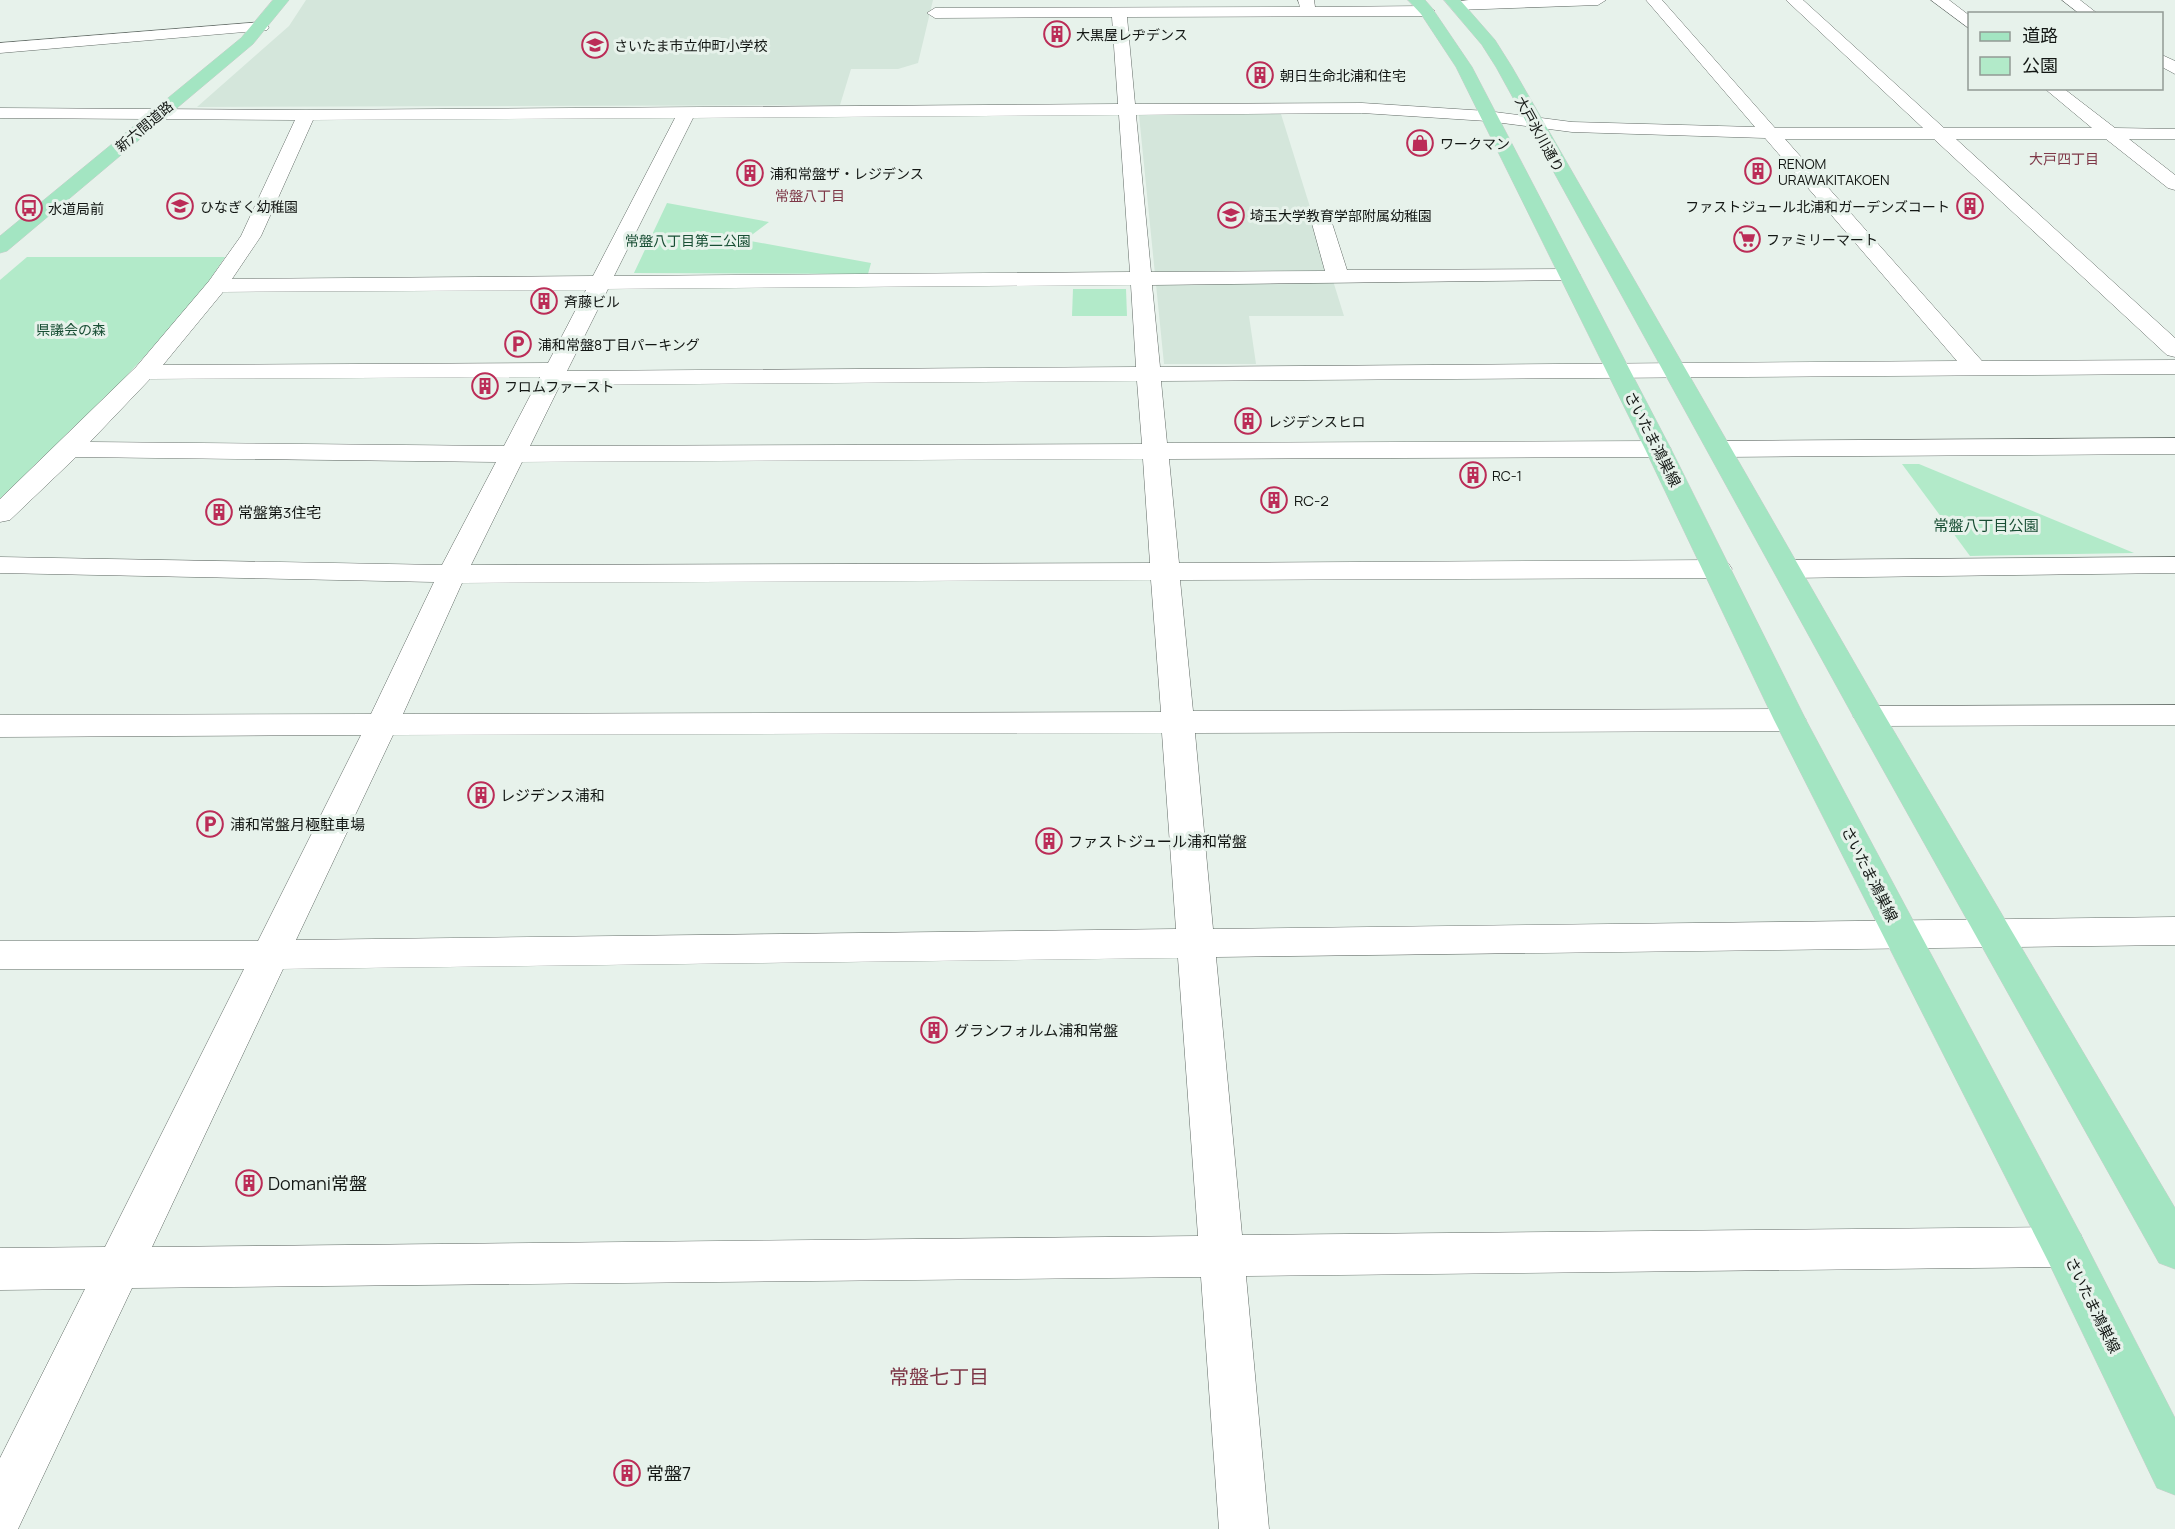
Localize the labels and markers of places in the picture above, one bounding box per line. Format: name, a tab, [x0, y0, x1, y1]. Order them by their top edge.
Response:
building icon: 大黒屋レヂデンス	[1042, 19, 1072, 49]
place label: 大黒屋レヂデンス	[1076, 25, 1188, 44]
school or university icon: さいたま市立仲町小学校	[580, 30, 610, 60]
place label: さいたま市立仲町小学校	[614, 36, 768, 55]
building icon: 朝日生命北浦和住宅	[1245, 60, 1275, 90]
place label: 朝日生命北浦和住宅	[1280, 66, 1406, 85]
shop icon: ワークマン	[1405, 128, 1435, 158]
place label: ワークマン	[1440, 134, 1510, 153]
place label: RENOM URAWAKITAKOEN	[1778, 154, 1890, 189]
building icon: RENOM URAWAKITAKOEN	[1743, 156, 1773, 186]
building icon: 浦和常盤ザ・レジデンス	[735, 158, 765, 188]
place label: 浦和常盤ザ・レジデンス	[770, 164, 924, 183]
school or university icon: ひなぎく幼稚園	[165, 191, 195, 221]
building icon: ファストジュール北浦和ガーデンズコート	[1955, 191, 1985, 221]
bus stop icon: 水道局前	[14, 193, 44, 223]
place label: ひなぎく幼稚園	[200, 197, 298, 216]
place label: ファストジュール北浦和ガーデンズコート	[1685, 197, 1950, 216]
place label: 水道局前	[48, 199, 104, 218]
school or university icon: 埼玉大学教育学部附属幼稚園	[1216, 200, 1246, 230]
place label: 埼玉大学教育学部附属幼稚園	[1250, 206, 1432, 225]
supermarket icon: ファミリーマート	[1732, 224, 1762, 254]
place label: ファミリーマート	[1766, 230, 1878, 249]
building icon: 斉藤ビル	[529, 286, 559, 316]
place label: 斉藤ビル	[564, 292, 620, 311]
parking icon: 浦和常盤8丁目パーキング	[503, 329, 533, 359]
place label: 浦和常盤8丁目パーキング	[538, 335, 700, 354]
building icon: フロムファースト	[470, 371, 500, 401]
place label: フロムファースト	[504, 377, 614, 396]
building icon: レジデンスヒロ	[1233, 406, 1263, 436]
place label: レジデンスヒロ	[1268, 412, 1366, 431]
building icon: RC-1	[1458, 460, 1488, 490]
place label: RC-1	[1492, 466, 1522, 485]
building icon: RC-2	[1259, 485, 1289, 515]
place label: RC-2	[1294, 490, 1329, 511]
building icon: 常盤第3住宅	[204, 497, 234, 527]
place label: 常盤第3住宅	[238, 502, 321, 523]
building icon: レジデンス浦和	[466, 780, 496, 810]
place label: レジデンス浦和	[500, 785, 605, 806]
parking icon: 浦和常盤月極駐車場	[195, 809, 225, 839]
place label: 浦和常盤月極駐車場	[230, 814, 365, 835]
building icon: ファストジュール浦和常盤	[1034, 826, 1064, 856]
place label: ファストジュール浦和常盤	[1068, 831, 1247, 852]
building icon: グランフォルム浦和常盤	[919, 1015, 949, 1045]
place label: グランフォルム浦和常盤	[954, 1020, 1118, 1041]
building icon: Domani常盤	[234, 1168, 264, 1198]
place label: Domani常盤	[268, 1171, 367, 1195]
building icon: 常盤7	[612, 1458, 642, 1488]
place label: 常盤7	[646, 1461, 691, 1485]

